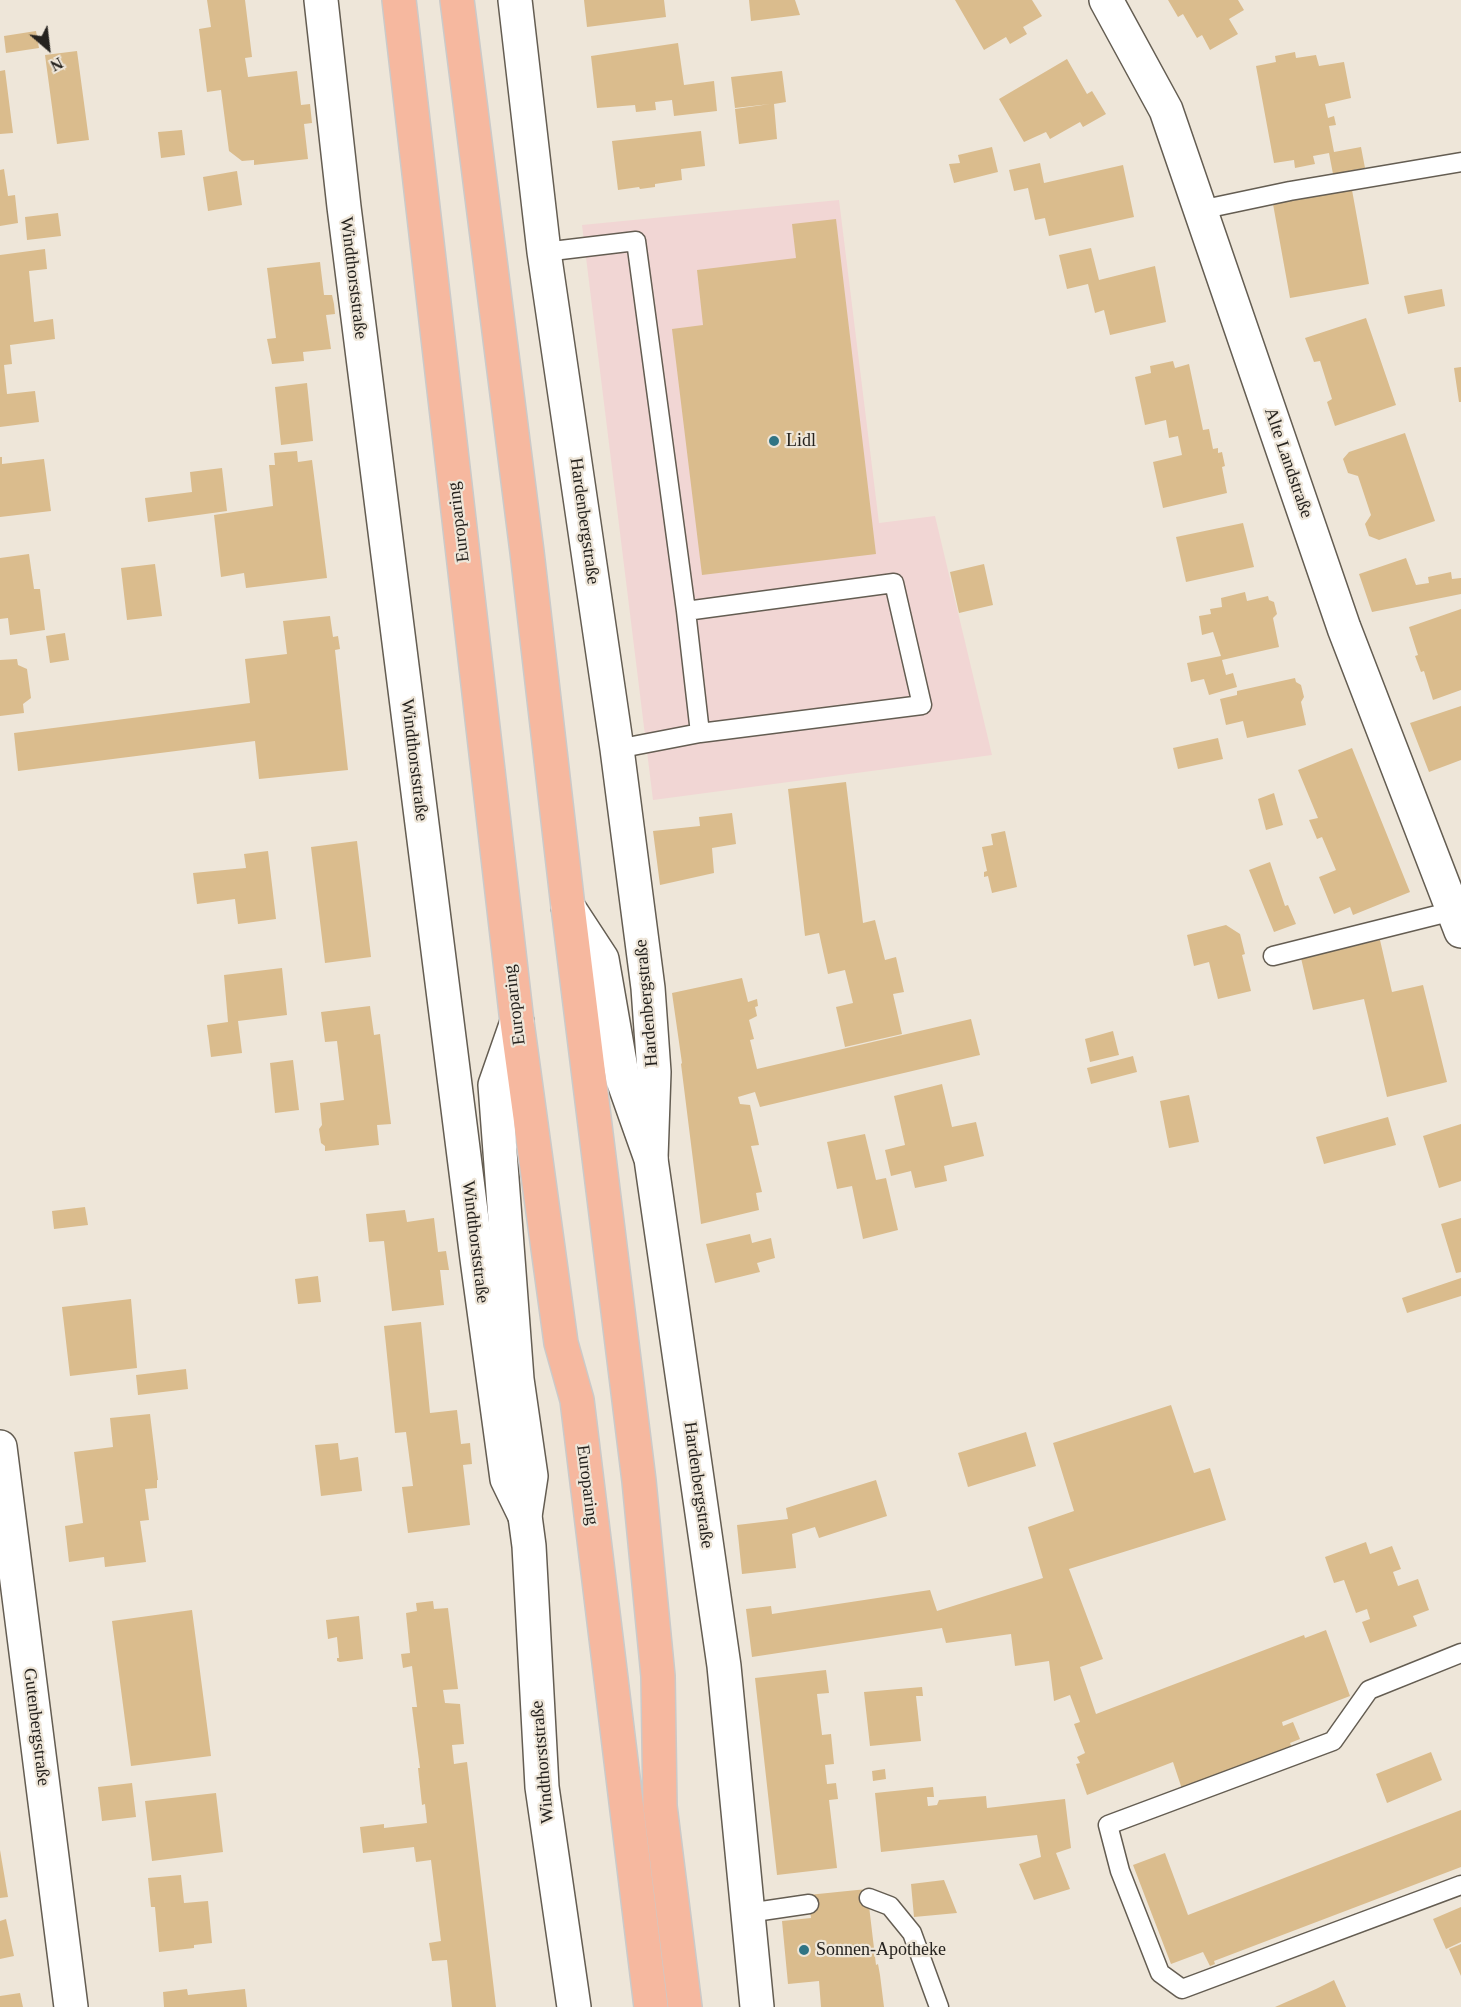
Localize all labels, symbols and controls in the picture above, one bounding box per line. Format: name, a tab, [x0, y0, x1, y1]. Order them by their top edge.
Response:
north arrow	[18, 18, 78, 78]
text: N	[48, 54, 66, 75]
street label: Windthorststraße	[335, 216, 371, 340]
street label: Alte Landstraße	[1259, 405, 1317, 521]
place label: Lidl	[786, 430, 816, 452]
marker: Lidl	[767, 434, 781, 448]
street label: Hardenbergstraße	[564, 456, 604, 586]
street label: Europaring	[443, 480, 475, 564]
street label: Windthorststraße	[396, 698, 432, 822]
street label: Hardenbergstraße	[631, 938, 663, 1068]
street label: Europaring	[499, 963, 531, 1047]
street label: Windthorststraße	[457, 1180, 493, 1304]
street label: Hardenbergstraße	[678, 1420, 718, 1550]
street label: Europaring	[571, 1443, 603, 1527]
street label: Gutenbergstraße	[18, 1667, 54, 1787]
street label: Windthorststraße	[527, 1700, 559, 1824]
place label: Sonnen-Apotheke	[816, 1939, 946, 1961]
marker: Sonnen-Apotheke	[797, 1943, 811, 1957]

